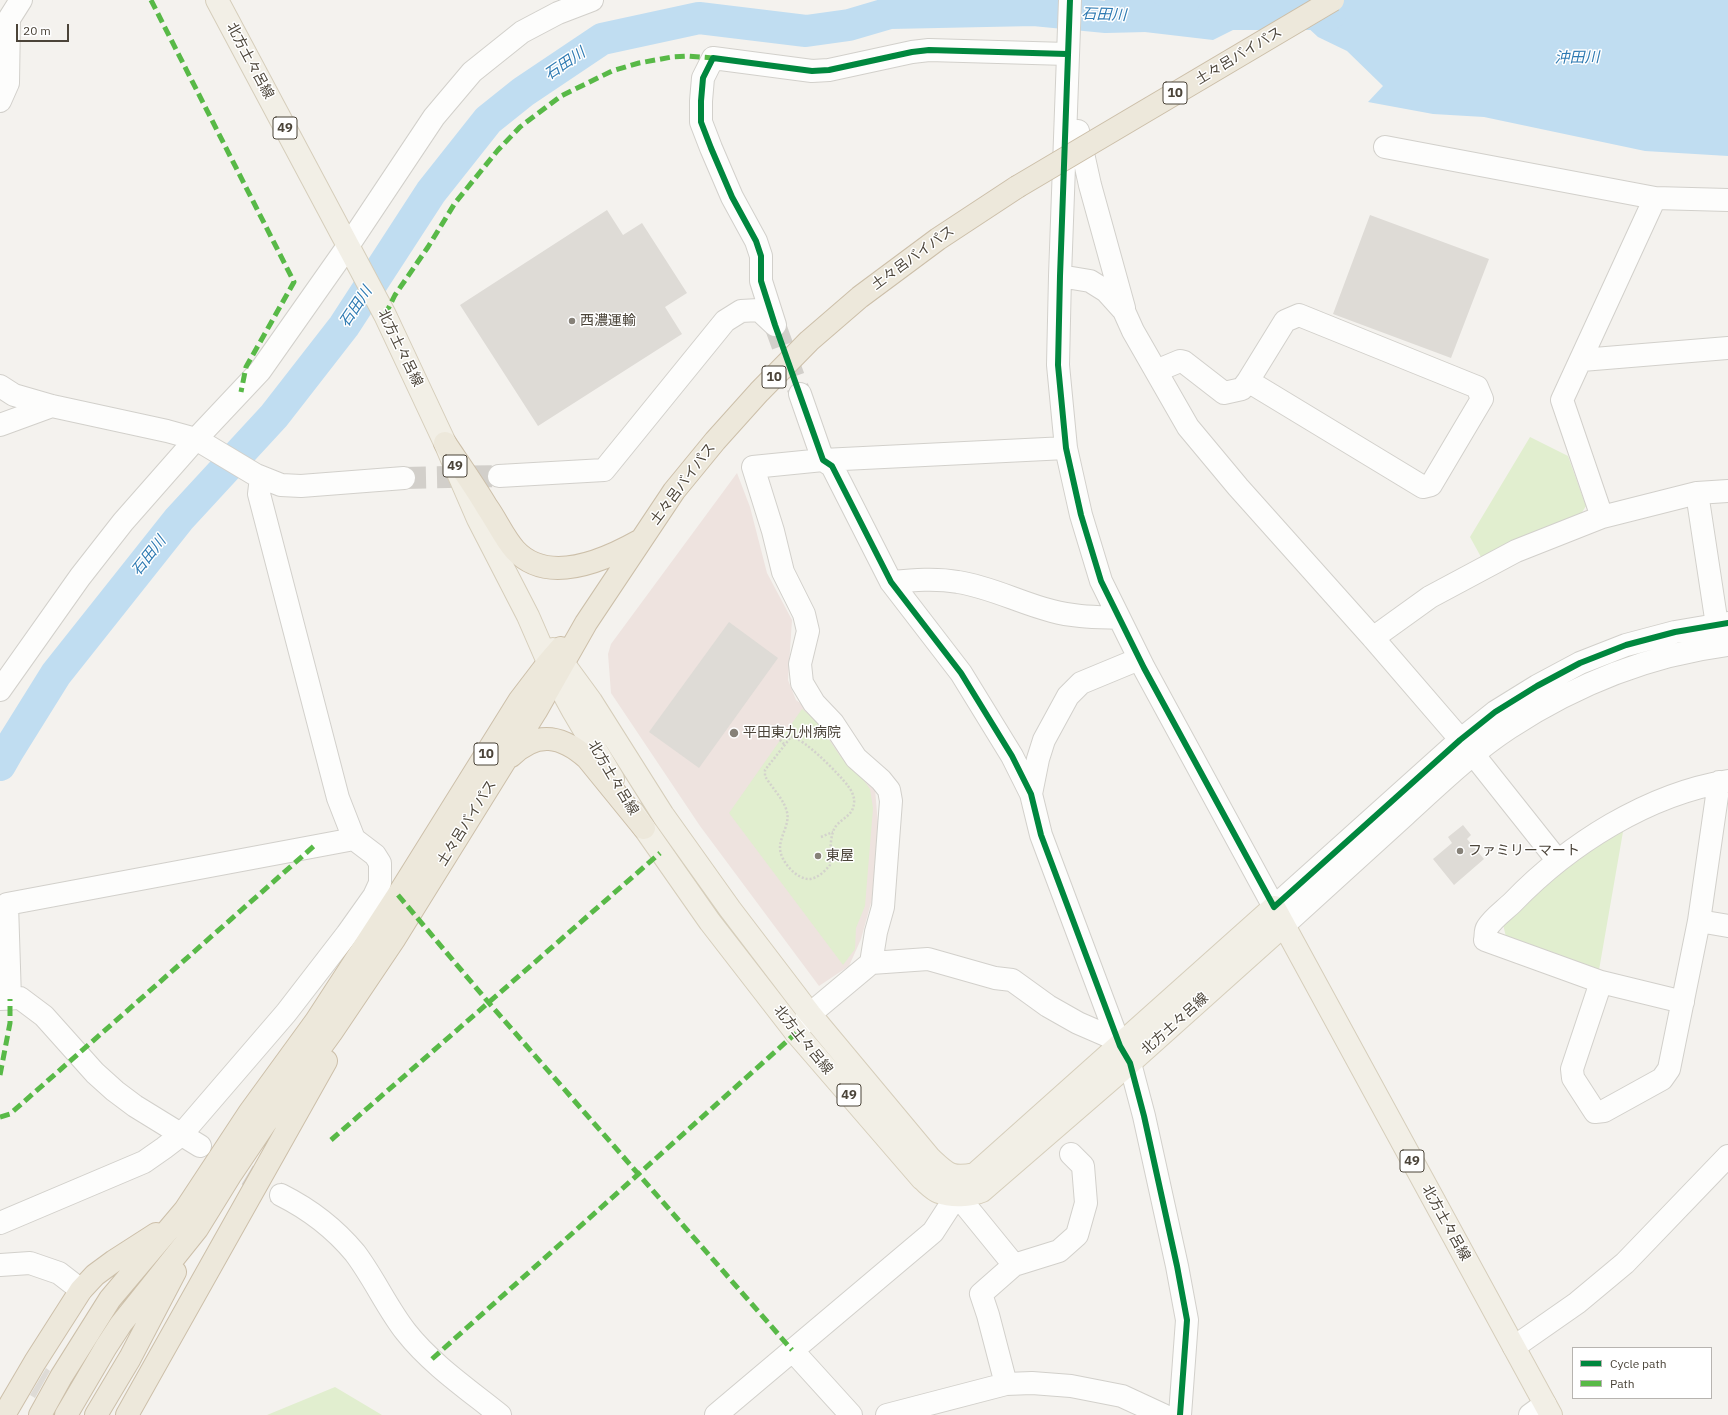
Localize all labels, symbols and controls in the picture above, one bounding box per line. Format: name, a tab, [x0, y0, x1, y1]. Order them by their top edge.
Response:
water label: 石田川	[1081, 5, 1127, 25]
scale bar	[18, 16, 71, 42]
street label: 北方土々呂線	[223, 20, 277, 102]
text: 20 m	[23, 23, 51, 38]
street label: 土々呂バイパス	[1193, 24, 1285, 88]
water label: 石田川	[541, 44, 589, 84]
water label: 沖田川	[1554, 49, 1600, 67]
road number: 10	[1163, 82, 1187, 104]
road number: 49	[273, 117, 297, 139]
street label: 土々呂バイパス	[868, 222, 958, 294]
water label: 石田川	[336, 283, 376, 331]
street label: 北方土々呂線	[374, 307, 426, 389]
place label: 西濃運輸	[580, 313, 636, 329]
marker: 西濃運輸	[567, 316, 577, 326]
road number: 10	[762, 366, 786, 388]
street label: 土々呂バイパス	[647, 440, 719, 528]
road number: 49	[443, 455, 467, 477]
water label: 石田川	[128, 533, 170, 579]
place label: 平田東九州病院	[743, 725, 841, 741]
marker: 平田東九州病院	[728, 727, 740, 739]
street label: 北方土々呂線	[584, 738, 642, 818]
road number: 10	[474, 743, 498, 765]
street label: 土々呂バイパス	[434, 777, 500, 869]
place label: ファミリーマート	[1468, 843, 1580, 859]
marker: ファミリーマート	[1455, 846, 1465, 856]
place label: 東屋	[826, 848, 854, 864]
marker: 東屋	[813, 851, 823, 861]
street label: 北方土々呂線	[1138, 990, 1212, 1058]
street label: 北方土々呂線	[770, 1002, 836, 1078]
road number: 49	[837, 1084, 861, 1106]
road number: 49	[1400, 1150, 1424, 1172]
street label: 北方土々呂線	[1418, 1182, 1474, 1264]
legend	[1572, 1347, 1712, 1399]
text: Cycle path	[1610, 1356, 1667, 1371]
text: Path	[1610, 1376, 1635, 1391]

